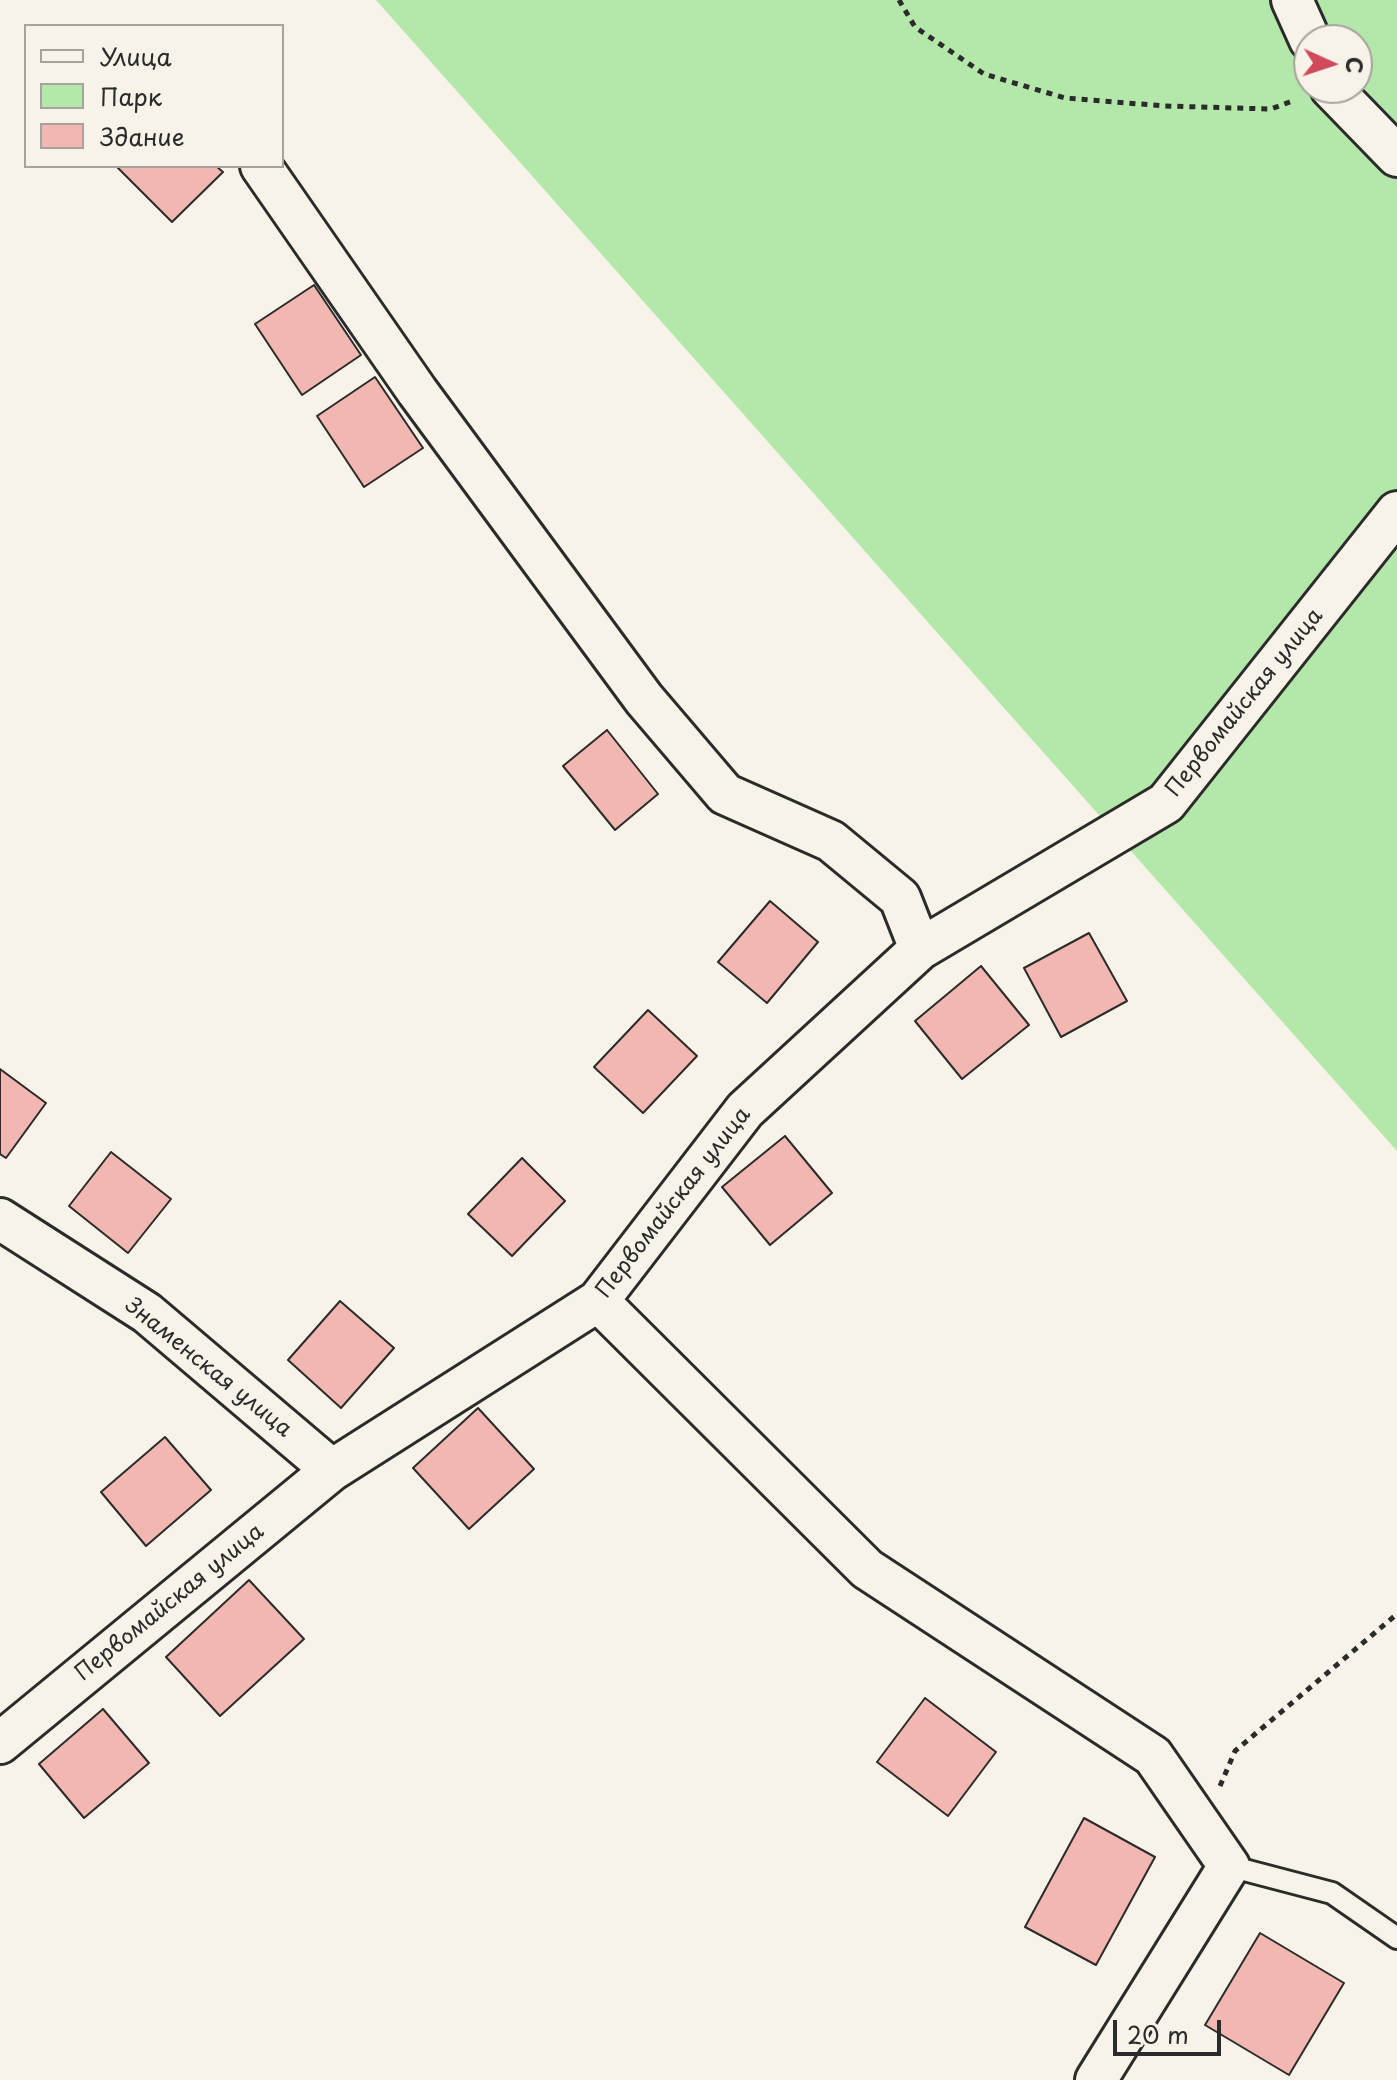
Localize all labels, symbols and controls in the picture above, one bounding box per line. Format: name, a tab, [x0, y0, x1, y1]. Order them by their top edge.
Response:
legend	[24, 24, 284, 168]
north arrow	[1293, 24, 1373, 104]
text: Улица	[100, 38, 172, 74]
text: С	[1339, 56, 1372, 74]
text: Парк	[100, 78, 162, 114]
text: Здание	[100, 118, 185, 154]
street label: Первомайская улица	[1161, 604, 1329, 802]
street label: Первомайская улица	[591, 1102, 757, 1304]
street label: Знаменская улица	[119, 1293, 297, 1443]
street label: Первомайская улица	[71, 1519, 269, 1687]
scale bar	[1117, 2004, 1225, 2054]
text: 20 m	[1127, 2016, 1189, 2052]

